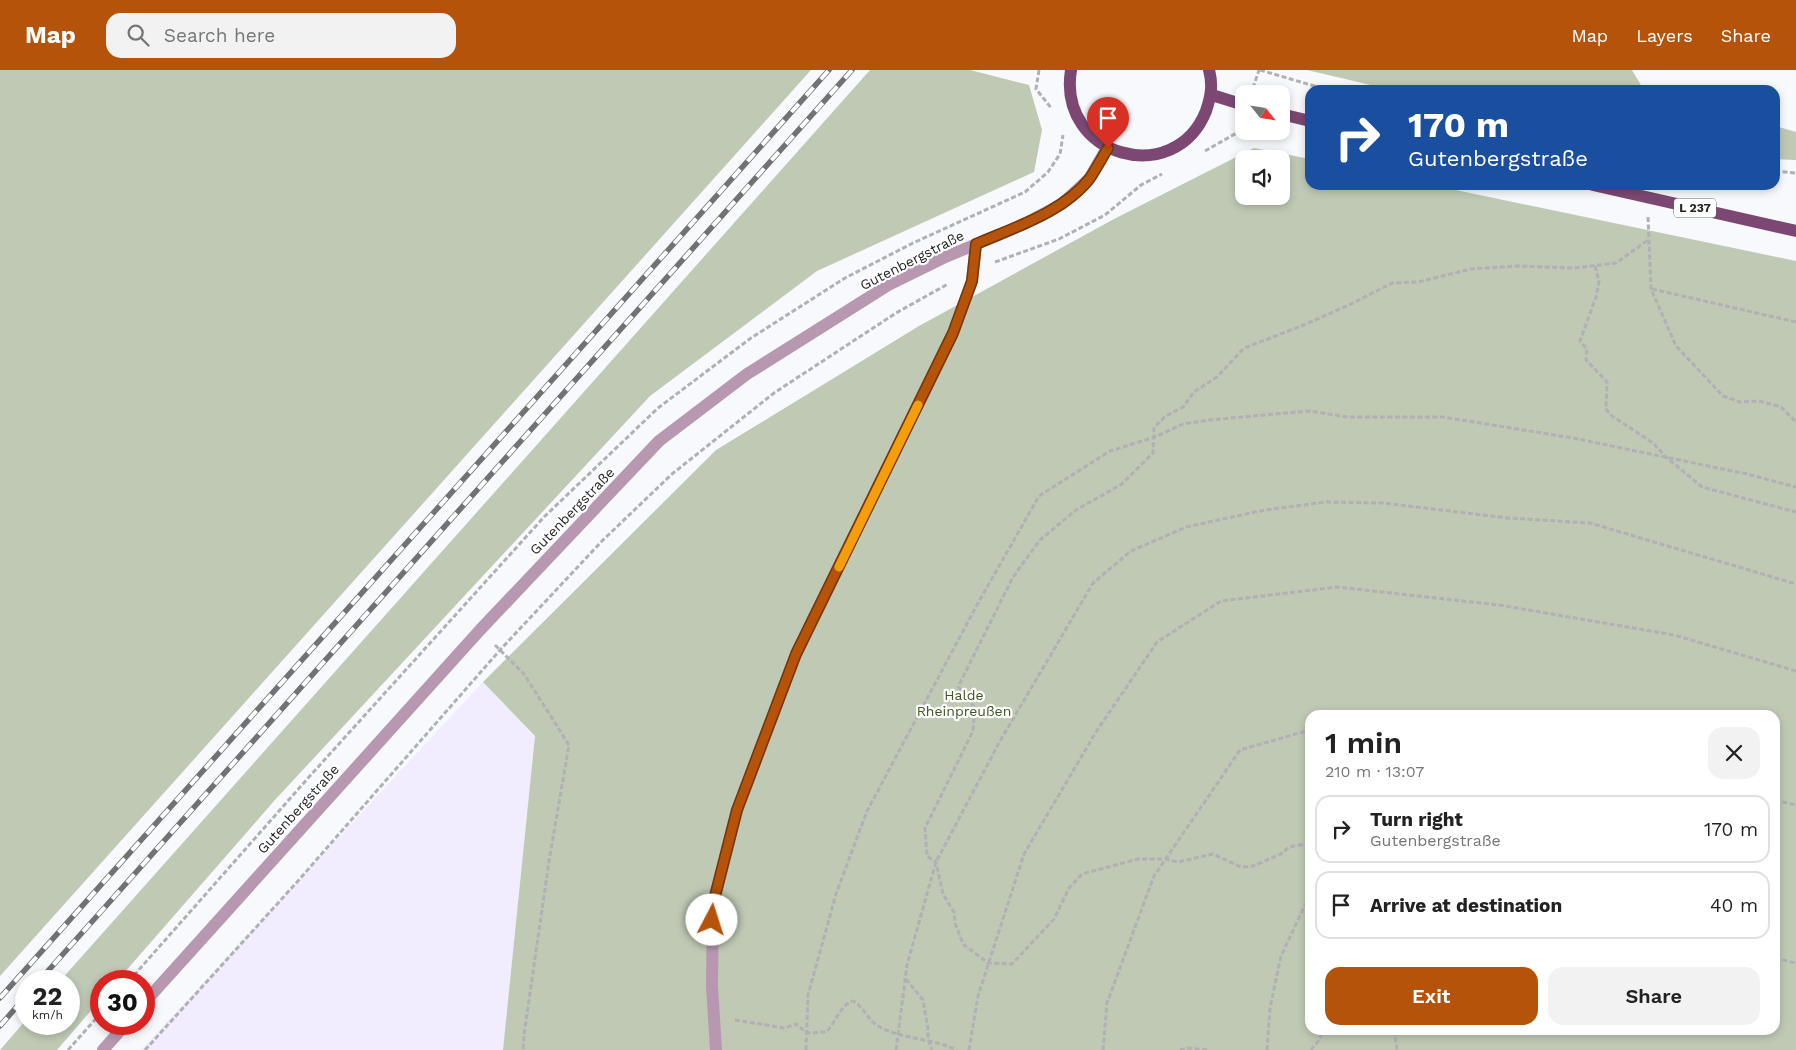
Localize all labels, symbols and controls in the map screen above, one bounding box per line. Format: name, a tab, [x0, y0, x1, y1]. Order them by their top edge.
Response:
search box	[106, 13, 456, 58]
text: Map	[25, 21, 76, 49]
icon: search	[124, 21, 152, 49]
text: Search here	[164, 24, 275, 47]
text: Map	[1571, 25, 1608, 46]
text: Layers	[1636, 25, 1693, 46]
text: Share	[1721, 25, 1771, 46]
north arrow	[1235, 85, 1290, 140]
map controls	[1235, 85, 1290, 205]
pin	[1087, 97, 1129, 148]
icon: arrive	[1094, 104, 1122, 132]
text: 170 m	[1408, 104, 1509, 146]
icon: right	[1325, 105, 1390, 170]
text: Gutenbergstraße	[1408, 146, 1588, 171]
button: sound	[1235, 150, 1290, 205]
road number: L 237	[1674, 198, 1716, 218]
street label: Gutenbergstraße	[857, 227, 967, 293]
street label: Gutenbergstraße	[526, 464, 618, 558]
park label: Halde Rheinpreußen	[917, 687, 1011, 719]
text: 1 min	[1325, 725, 1402, 760]
button: close	[1708, 727, 1760, 779]
street label: Gutenbergstraße	[254, 761, 342, 857]
text: 210 m · 13:07	[1325, 762, 1424, 781]
text: Turn right	[1370, 808, 1463, 831]
icon: right	[1327, 815, 1355, 843]
text: 170 m	[1704, 818, 1758, 841]
text: Gutenbergstraße	[1370, 831, 1501, 850]
icon: arrive	[1327, 891, 1355, 919]
position arrow	[685, 893, 737, 945]
text: Arrive at destination	[1370, 894, 1562, 917]
text: 40 m	[1710, 894, 1758, 917]
button: Exit	[1325, 967, 1538, 1025]
button: Share	[1548, 967, 1760, 1025]
speed limit sign: 30	[90, 970, 155, 1035]
text: 22	[33, 982, 62, 1011]
text: km/h	[32, 1008, 63, 1022]

